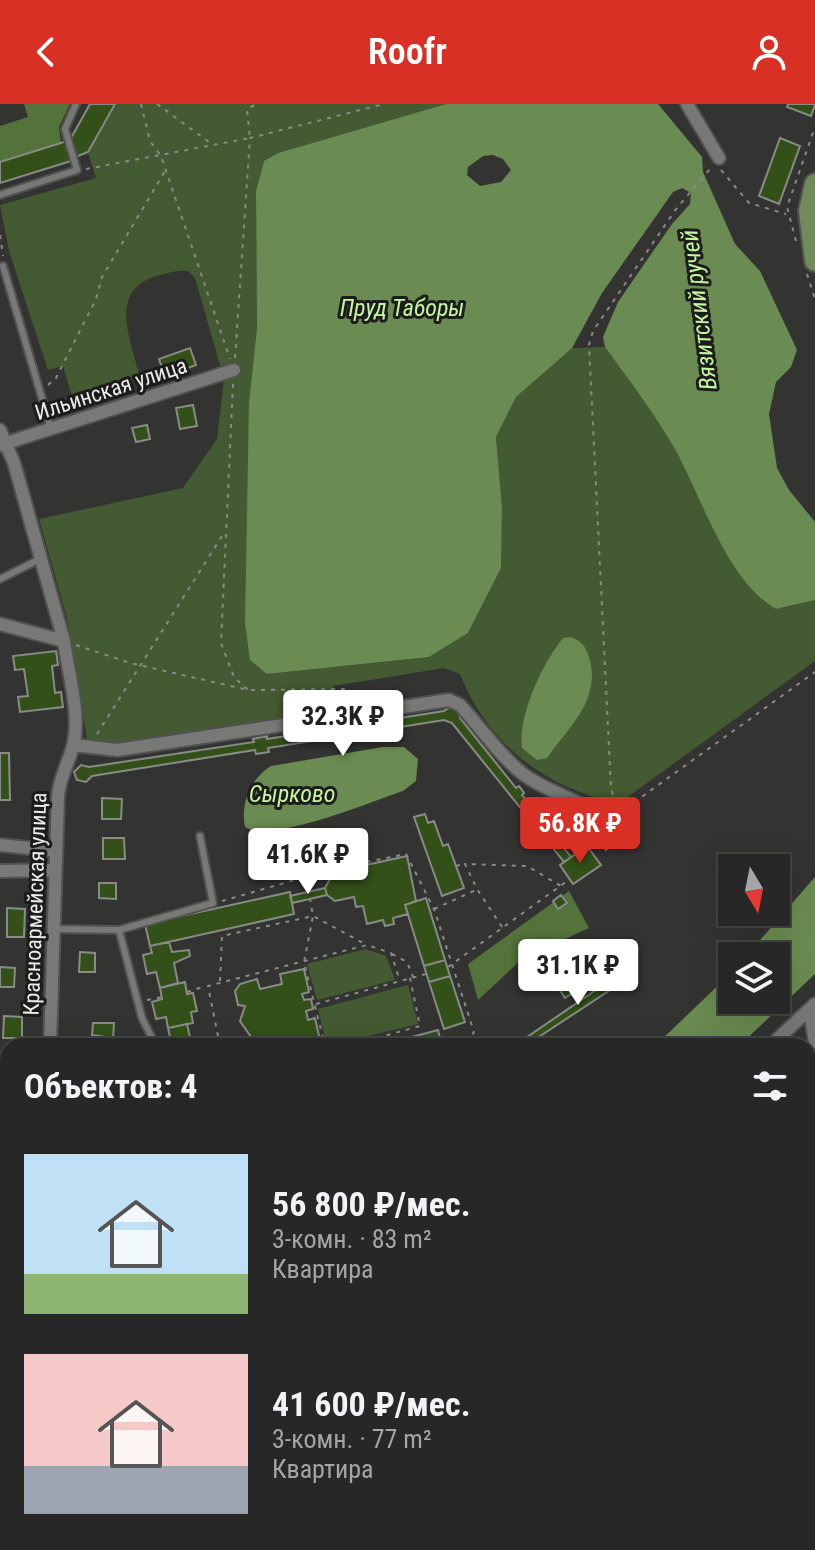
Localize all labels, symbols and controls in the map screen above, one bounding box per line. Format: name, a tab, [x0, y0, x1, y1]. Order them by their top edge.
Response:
icon: back	[24, 30, 68, 74]
icon: person	[747, 30, 791, 74]
text: Roofr	[368, 31, 447, 73]
water label: Вязитский ручей	[675, 228, 723, 392]
water label: Пруд Таборы	[340, 294, 464, 322]
street label: Ильинская улица	[32, 353, 190, 425]
pin: 32.3K ₽	[269, 690, 417, 758]
text: 32.3K ₽	[301, 701, 385, 731]
water label: Сырково	[249, 780, 335, 808]
street label: Красноармейская улица	[19, 792, 51, 1016]
pin: 56.8K ₽	[506, 797, 654, 865]
text: 56.8K ₽	[538, 808, 622, 838]
pin: 41.6K ₽	[234, 828, 382, 896]
text: 41.6K ₽	[266, 839, 350, 869]
north arrow	[718, 854, 790, 926]
map controls	[718, 854, 790, 1014]
pin: 31.1K ₽	[504, 939, 652, 1007]
button: layers	[718, 942, 790, 1014]
text: 31.1K ₽	[536, 950, 620, 980]
icon: filters	[748, 1064, 792, 1108]
text: Объектов: 4	[24, 1066, 198, 1106]
text: 56 800 ₽/мес.	[272, 1184, 471, 1224]
icon: home	[88, 1186, 184, 1282]
text: 3-комн. · 83 m²	[272, 1224, 432, 1254]
text: Квартира	[272, 1254, 374, 1284]
text: 41 600 ₽/мес.	[272, 1384, 471, 1424]
icon: home	[88, 1386, 184, 1482]
text: 3-комн. · 77 m²	[272, 1424, 432, 1454]
text: Квартира	[272, 1454, 374, 1484]

